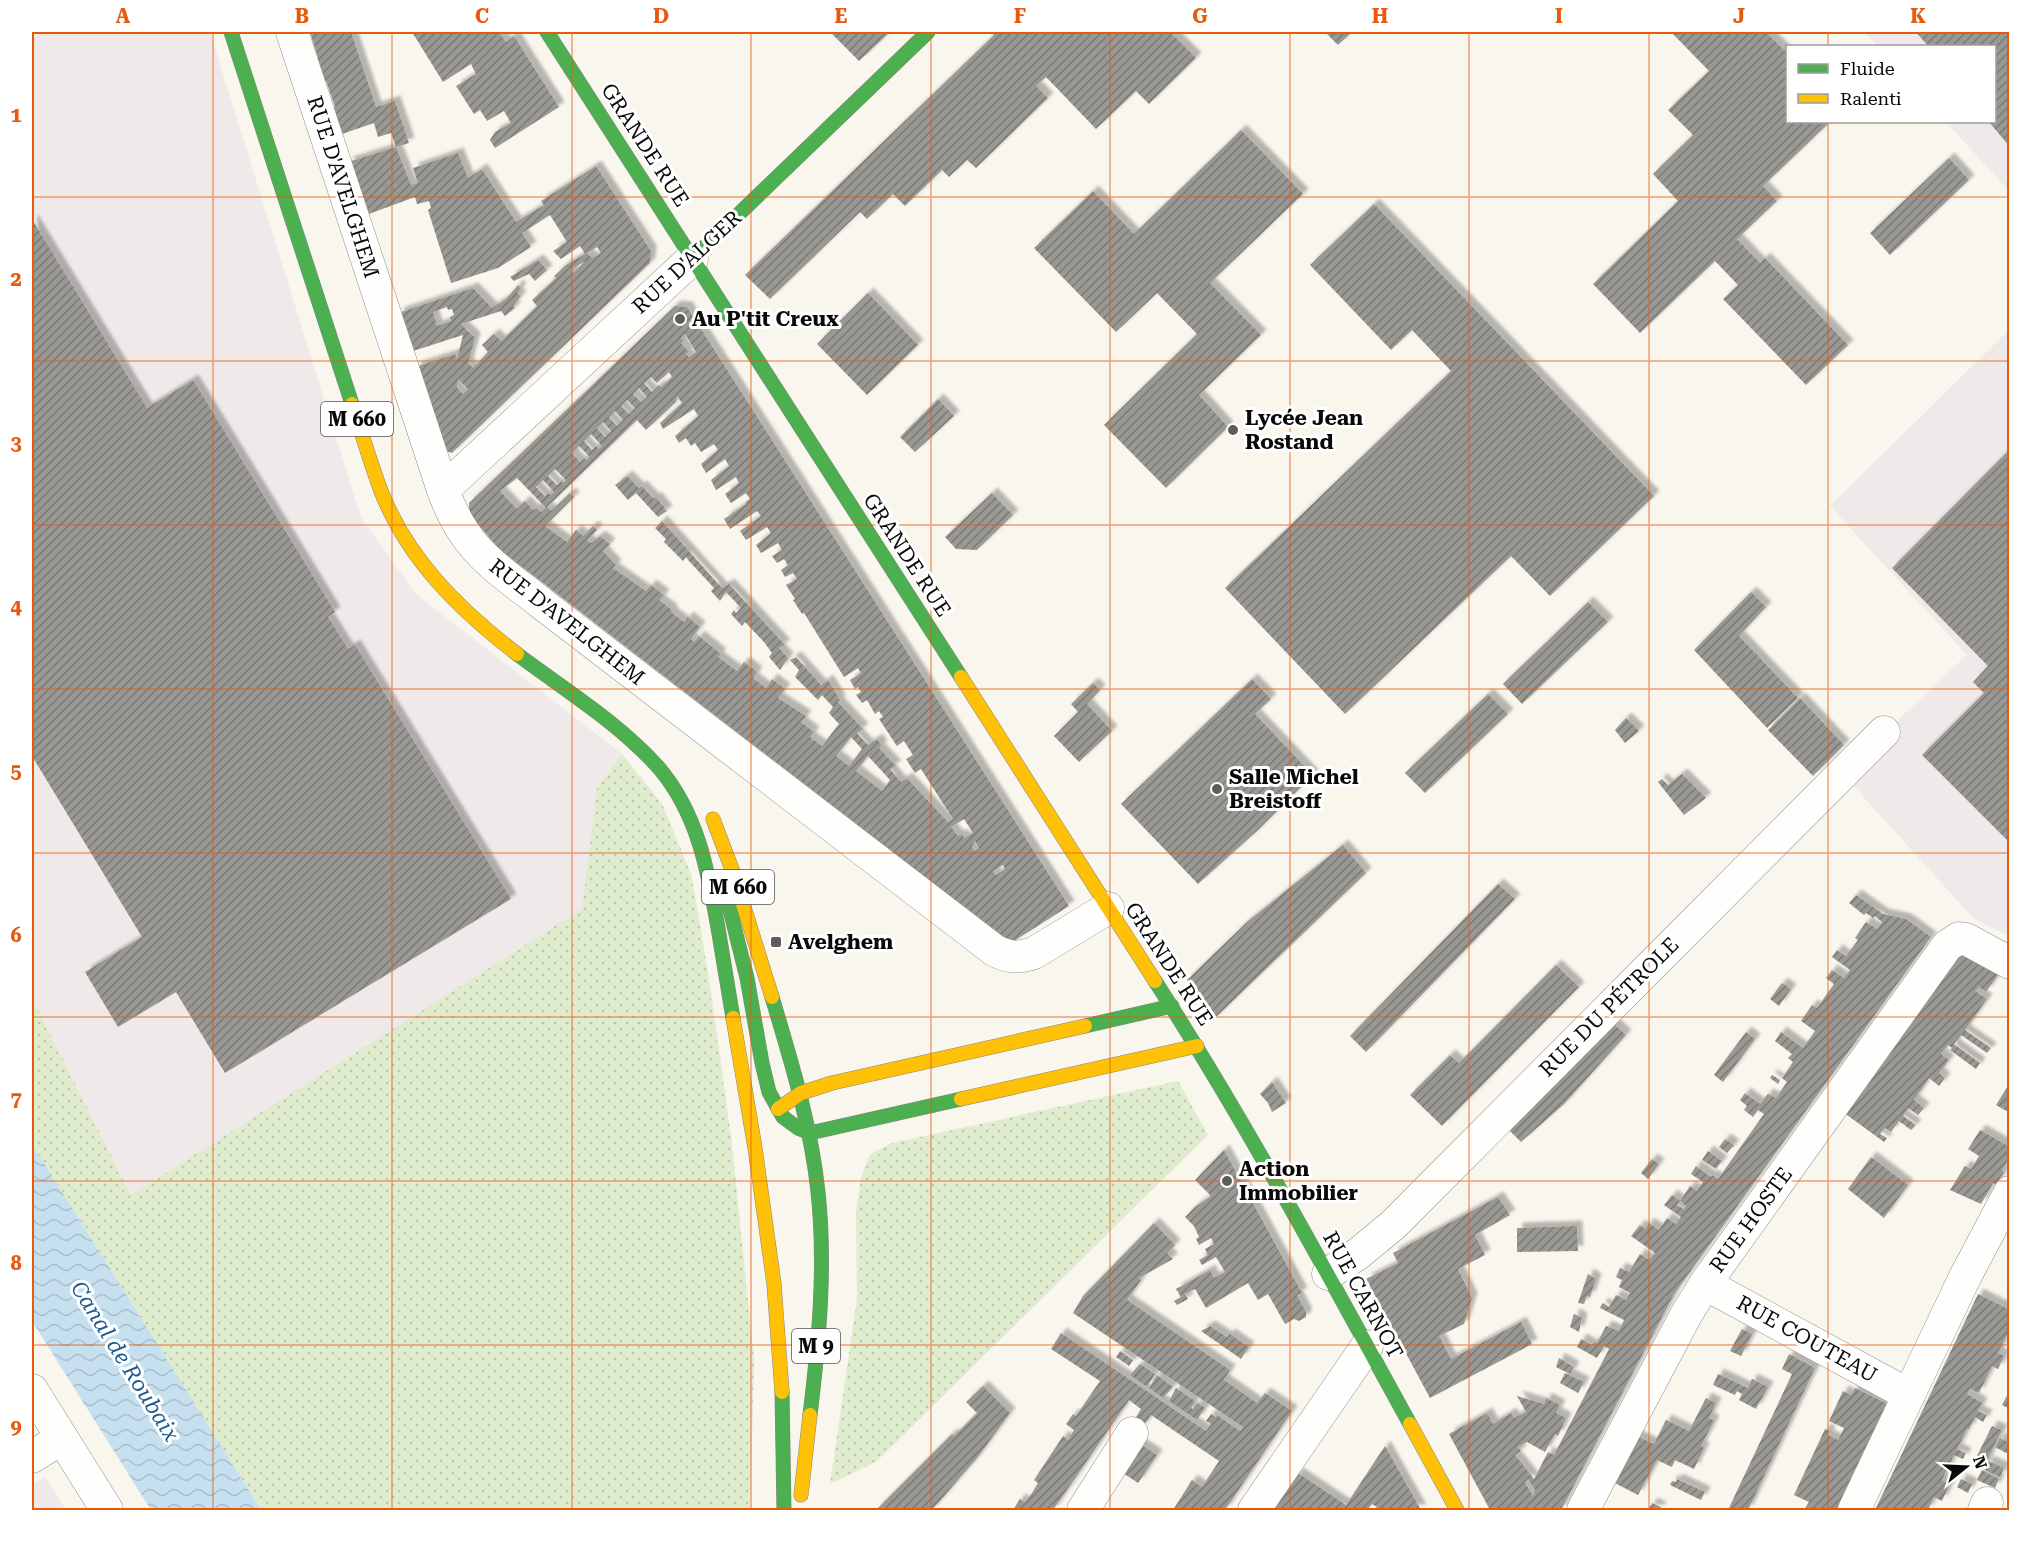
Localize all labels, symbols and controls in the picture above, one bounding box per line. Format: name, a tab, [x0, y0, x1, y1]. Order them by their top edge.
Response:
text: A	[116, 4, 131, 28]
text: B	[295, 4, 309, 28]
text: C	[475, 4, 489, 28]
text: D	[653, 4, 669, 28]
text: E	[835, 4, 848, 28]
text: F	[1014, 4, 1026, 28]
text: G	[1192, 4, 1208, 28]
text: H	[1372, 4, 1388, 28]
text: I	[1555, 4, 1563, 28]
text: J	[1733, 4, 1745, 28]
text: K	[1910, 4, 1926, 28]
legend	[1786, 45, 1996, 123]
text: Fluide	[1840, 58, 1895, 79]
street label: GRANDE RUE	[596, 79, 694, 211]
text: Ralenti	[1840, 88, 1902, 109]
street label: RUE D'AVELGHEM	[302, 93, 384, 281]
text: 1	[10, 103, 22, 127]
street label: RUE D'ALGER	[628, 205, 747, 319]
text: 2	[10, 267, 22, 291]
place label: Au P'tit Creux	[692, 307, 839, 331]
marker: Au P'tit Creux	[673, 312, 687, 326]
road number: M 660	[321, 402, 393, 436]
place label: Lycée Jean Rostand	[1245, 406, 1363, 454]
marker: Lycée Jean Rostand	[1226, 423, 1240, 437]
text: 3	[10, 431, 22, 455]
street label: GRANDE RUE	[858, 489, 956, 621]
street label: RUE D'AVELGHEM	[485, 554, 649, 690]
text: 4	[10, 595, 22, 619]
text: 5	[10, 759, 22, 783]
place label: Salle Michel Breistoff	[1229, 765, 1359, 813]
marker: Salle Michel Breistoff	[1210, 782, 1224, 796]
road number: M 660	[702, 870, 774, 904]
street label: GRANDE RUE	[1120, 898, 1218, 1030]
text: 6	[10, 923, 22, 947]
place label: Avelghem	[788, 930, 893, 954]
street label: RUE DU PÉTROLE	[1534, 932, 1683, 1081]
marker: Avelghem	[769, 935, 783, 949]
text: 7	[10, 1087, 22, 1111]
place label: Action Immobilier	[1239, 1157, 1359, 1205]
street label: RUE HOSTE	[1705, 1163, 1797, 1277]
marker: Action Immobilier	[1220, 1174, 1234, 1188]
street label: RUE CARNOT	[1318, 1227, 1408, 1363]
text: 8	[10, 1251, 22, 1275]
water label: Canal de Roubaix	[66, 1277, 184, 1445]
street label: RUE COUTEAU	[1733, 1291, 1881, 1388]
road number: M 9	[792, 1329, 840, 1363]
text: 9	[10, 1415, 22, 1439]
north arrow	[1936, 1437, 1996, 1497]
text: N	[1969, 1454, 1991, 1471]

